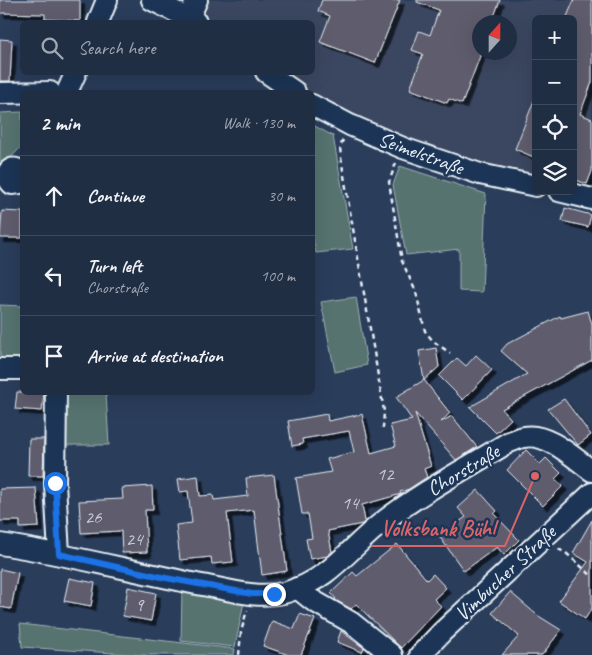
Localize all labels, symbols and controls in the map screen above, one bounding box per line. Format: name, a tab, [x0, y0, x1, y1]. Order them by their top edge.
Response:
north arrow	[472, 15, 517, 60]
map controls	[532, 15, 577, 195]
button: +	[532, 15, 577, 60]
search box	[20, 20, 315, 75]
icon: search	[38, 34, 66, 62]
text: Search here	[78, 36, 155, 60]
button: −	[532, 60, 577, 105]
button: locate	[532, 105, 577, 150]
text: 2 min	[40, 110, 80, 136]
text: Walk · 130 m	[223, 113, 295, 133]
street label: Seimelstraße	[375, 126, 469, 181]
button: layers	[532, 150, 577, 195]
icon: ahead	[40, 182, 68, 210]
text: Continue	[87, 184, 144, 208]
text: 30 m	[268, 186, 295, 206]
text: Turn left	[87, 254, 142, 278]
icon: left	[40, 262, 68, 290]
text: 100 m	[261, 266, 295, 286]
text: Chorstraße	[87, 278, 148, 298]
icon: arrive	[40, 342, 68, 370]
text: Arrive at destination	[87, 344, 223, 368]
street label: Chorstraße	[422, 437, 506, 502]
house number: 12	[376, 462, 395, 486]
route start	[44, 472, 67, 495]
house number: 14	[341, 491, 361, 515]
house number: 26	[84, 505, 103, 529]
callout: Volksbank Bühl	[371, 509, 505, 546]
text: Volksbank Bühl	[381, 515, 499, 543]
street label: Vimbucher Straße	[449, 518, 563, 626]
house number: 24	[125, 527, 145, 551]
route end	[263, 583, 286, 606]
house number: 9	[135, 593, 145, 617]

